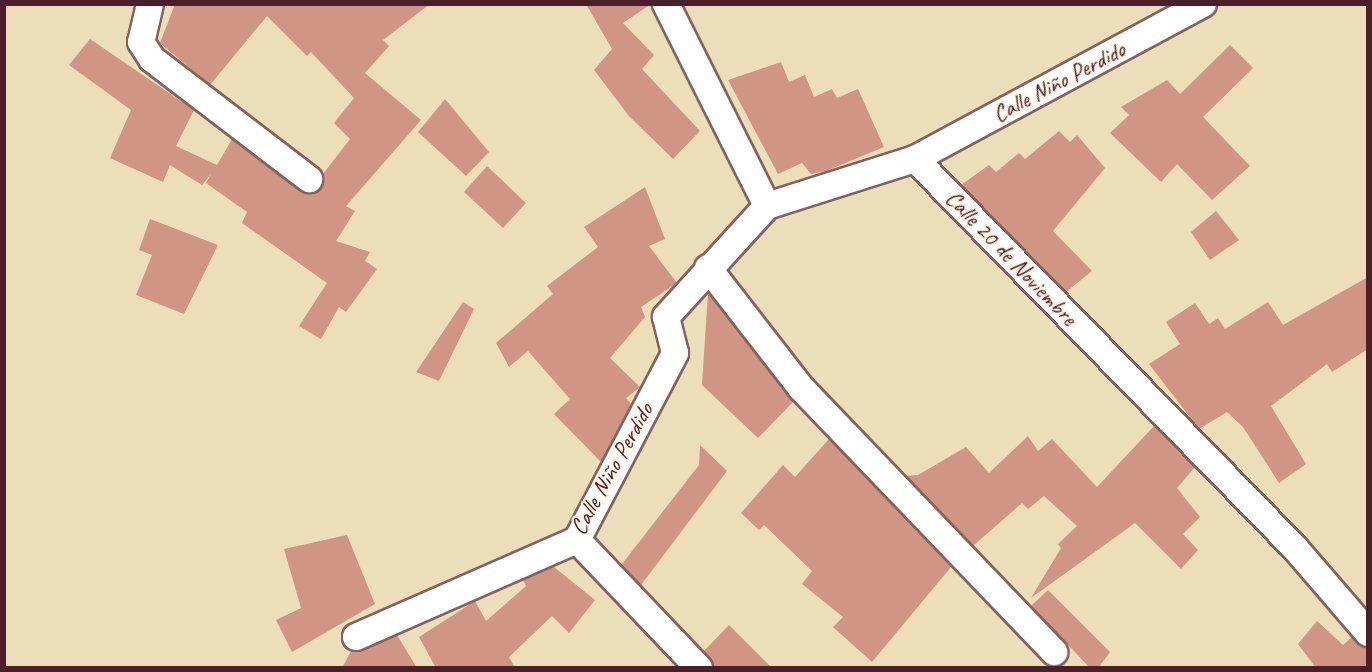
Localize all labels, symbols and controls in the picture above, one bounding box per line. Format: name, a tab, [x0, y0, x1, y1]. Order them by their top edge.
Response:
street label: Calle Niño Perdido	[987, 35, 1131, 129]
street label: Calle 20 de Noviembre	[939, 184, 1083, 332]
street label: Calle Niño Perdido	[564, 398, 660, 540]

